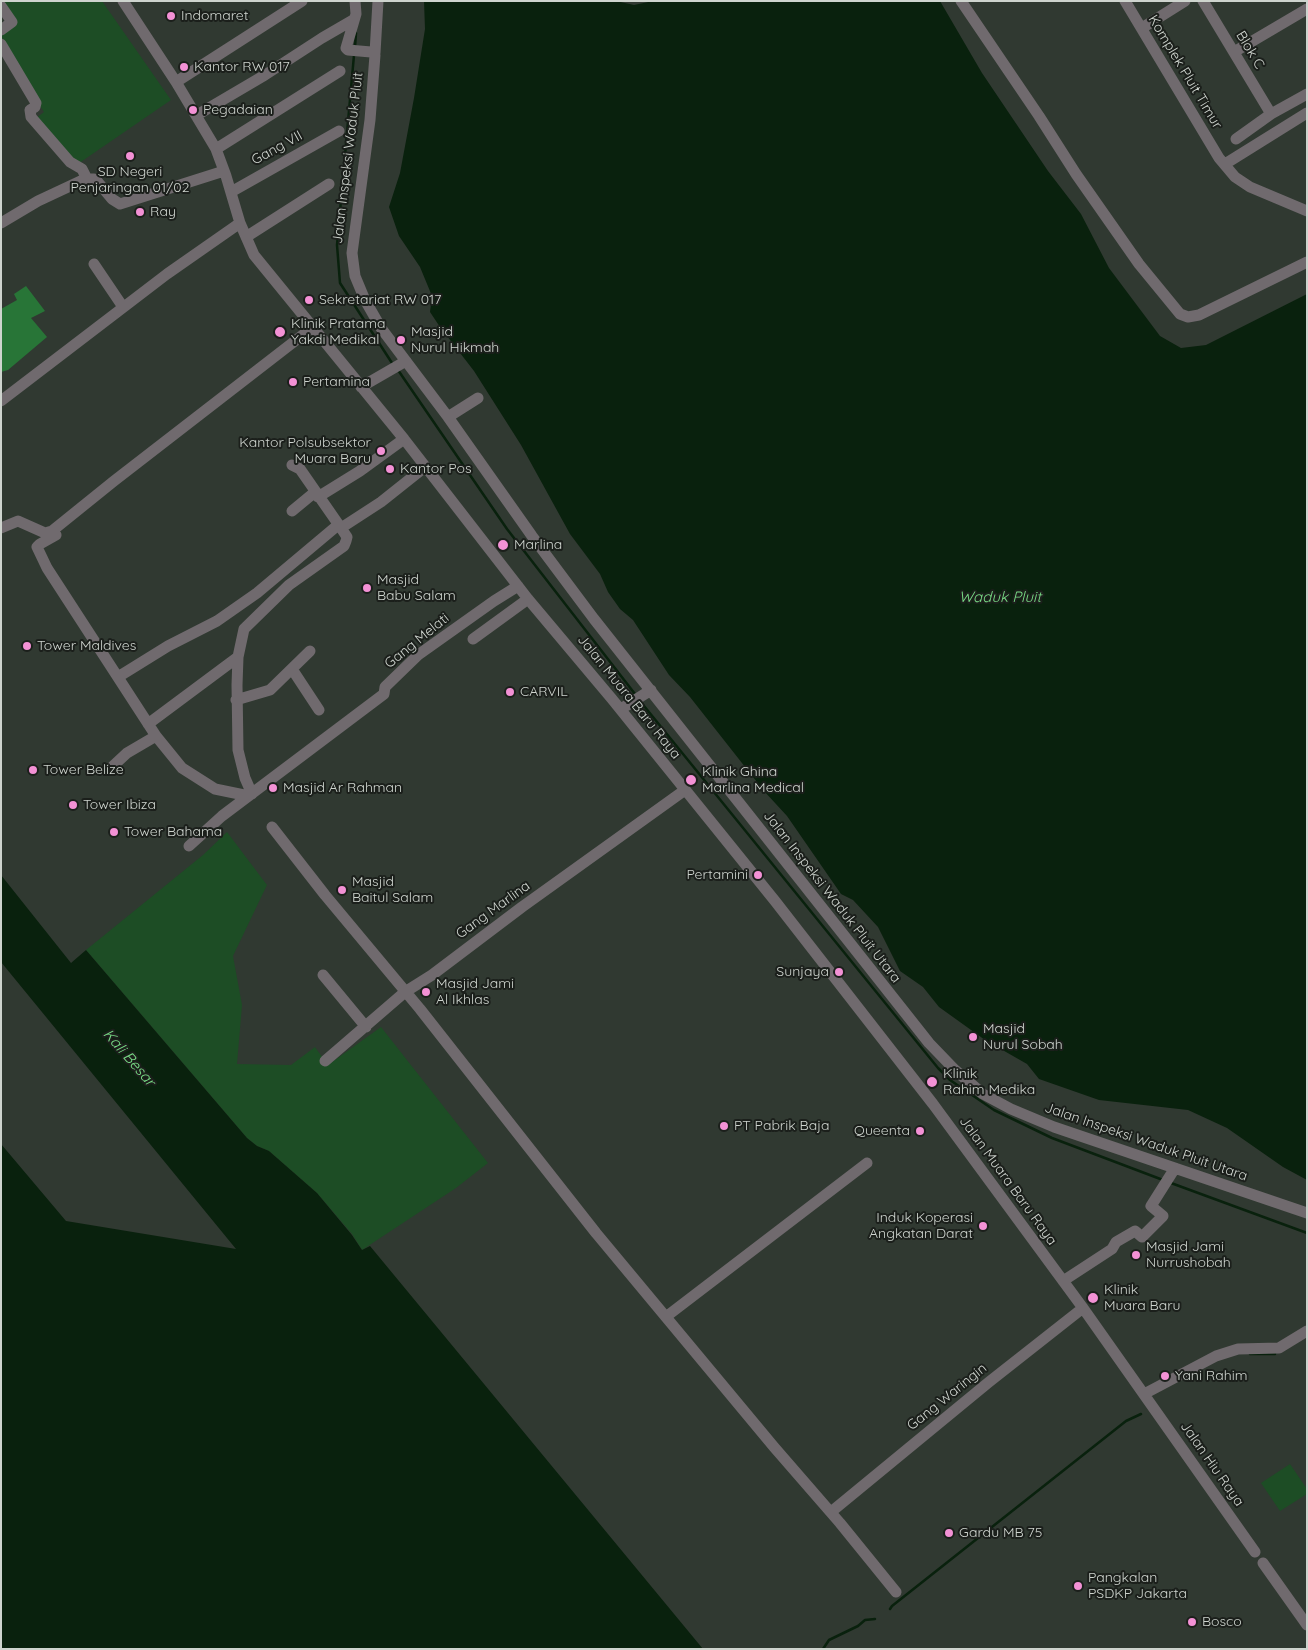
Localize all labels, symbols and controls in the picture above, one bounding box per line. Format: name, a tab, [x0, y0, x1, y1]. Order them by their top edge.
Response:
place label: Indomaret	[181, 8, 249, 24]
marker: Indomaret	[165, 10, 177, 22]
street label: Komplek Pluit Timur	[1144, 12, 1226, 132]
street label: Blok C	[1232, 28, 1268, 72]
place label: Kantor RW 017	[194, 59, 290, 75]
marker: Kantor RW 017	[178, 61, 190, 73]
street label: Jalan Inspeksi Waduk Pluit	[329, 71, 367, 245]
place label: Pegadaian	[203, 102, 273, 118]
marker: Pegadaian	[187, 104, 199, 116]
street label: Gang VII	[249, 127, 305, 169]
marker: SD Negeri Penjaringan 01/02	[124, 150, 136, 162]
place label: SD Negeri Penjaringan 01/02	[71, 164, 189, 196]
place label: Ray	[150, 204, 176, 220]
marker: Ray	[134, 206, 146, 218]
place label: Sekretariat RW 017	[319, 292, 441, 308]
marker: Sekretariat RW 017	[303, 294, 315, 306]
place label: Klinik Pratama Yakdi Medikal	[291, 316, 386, 348]
place label: Masjid Nurul Hikmah	[411, 324, 499, 357]
marker: Klinik Pratama Yakdi Medikal	[273, 325, 287, 339]
marker: Masjid Nurul Hikmah	[395, 334, 407, 346]
place label: Pertamina	[303, 374, 370, 390]
marker: Pertamina	[287, 376, 299, 388]
place label: Kantor Polsubsektor Muara Baru	[239, 435, 371, 468]
marker: Kantor Polsubsektor Muara Baru	[375, 445, 387, 457]
place label: Kantor Pos	[400, 461, 472, 477]
marker: Kantor Pos	[384, 463, 396, 475]
place label: Marlina	[514, 537, 562, 553]
marker: Marlina	[496, 538, 510, 552]
place label: Masjid Babu Salam	[377, 572, 456, 604]
marker: Masjid Babu Salam	[361, 582, 373, 594]
water label: Waduk Pluit	[959, 588, 1041, 606]
street label: Gang Melati	[381, 610, 453, 672]
street label: Jalan Muara Baru Raya	[574, 632, 684, 762]
place label: Tower Maldives	[37, 638, 136, 654]
marker: Tower Maldives	[21, 640, 33, 652]
place label: CARVIL	[520, 684, 568, 700]
marker: CARVIL	[504, 686, 516, 698]
place label: Tower Belize	[43, 762, 124, 778]
marker: Tower Belize	[27, 764, 39, 776]
place label: Klinik Ghina Marlina Medical	[702, 764, 804, 796]
marker: Klinik Ghina Marlina Medical	[684, 773, 698, 787]
place label: Masjid Ar Rahman	[283, 780, 402, 796]
marker: Masjid Ar Rahman	[267, 782, 279, 794]
place label: Tower Ibiza	[83, 797, 156, 813]
marker: Tower Ibiza	[67, 799, 79, 811]
street label: Jalan Inspeksi Waduk Pluit Utara	[760, 808, 904, 986]
place label: Tower Bahama	[124, 824, 222, 840]
marker: Tower Bahama	[108, 826, 120, 838]
place label: Pertamini	[686, 867, 748, 883]
marker: Pertamini	[752, 869, 764, 881]
place label: Masjid Baitul Salam	[352, 874, 433, 906]
street label: Gang Marlina	[453, 878, 533, 942]
marker: Masjid Baitul Salam	[336, 884, 348, 896]
place label: Sunjaya	[776, 964, 829, 980]
marker: Sunjaya	[833, 966, 845, 978]
place label: Masjid Jami Al Ikhlas	[436, 976, 514, 1009]
marker: Masjid Jami Al Ikhlas	[420, 986, 432, 998]
place label: Masjid Nurul Sobah	[983, 1021, 1063, 1054]
water label: Kali Besar	[99, 1026, 159, 1090]
marker: Masjid Nurul Sobah	[967, 1031, 979, 1043]
place label: Klinik Rahim Medika	[943, 1066, 1035, 1098]
marker: Klinik Rahim Medika	[925, 1075, 939, 1089]
street label: Jalan Inspeksi Waduk Pluit Utara	[1042, 1099, 1250, 1185]
street label: Jalan Muara Baru Raya	[956, 1113, 1060, 1249]
place label: PT Pabrik Baja	[734, 1118, 829, 1134]
marker: PT Pabrik Baja	[718, 1120, 730, 1132]
place label: Queenta	[854, 1123, 910, 1139]
marker: Queenta	[914, 1125, 926, 1137]
place label: Induk Koperasi Angkatan Darat	[869, 1210, 973, 1242]
marker: Induk Koperasi Angkatan Darat	[977, 1220, 989, 1232]
place label: Masjid Jami Nurrushobah	[1146, 1239, 1231, 1272]
marker: Masjid Jami Nurrushobah	[1130, 1249, 1142, 1261]
place label: Klinik Muara Baru	[1104, 1282, 1181, 1314]
marker: Klinik Muara Baru	[1086, 1291, 1100, 1305]
street label: Gang Waringin	[904, 1360, 990, 1434]
place label: Yani Rahim	[1175, 1368, 1247, 1384]
marker: Yani Rahim	[1159, 1370, 1171, 1382]
street label: Jalan Hiu Raya	[1177, 1418, 1247, 1510]
place label: Gardu MB 75	[959, 1525, 1042, 1541]
marker: Gardu MB 75	[943, 1527, 955, 1539]
place label: Pangkalan PSDKP Jakarta	[1088, 1570, 1187, 1602]
marker: Pangkalan PSDKP Jakarta	[1072, 1580, 1084, 1592]
place label: Bosco	[1202, 1614, 1242, 1630]
marker: Bosco	[1186, 1616, 1198, 1628]

